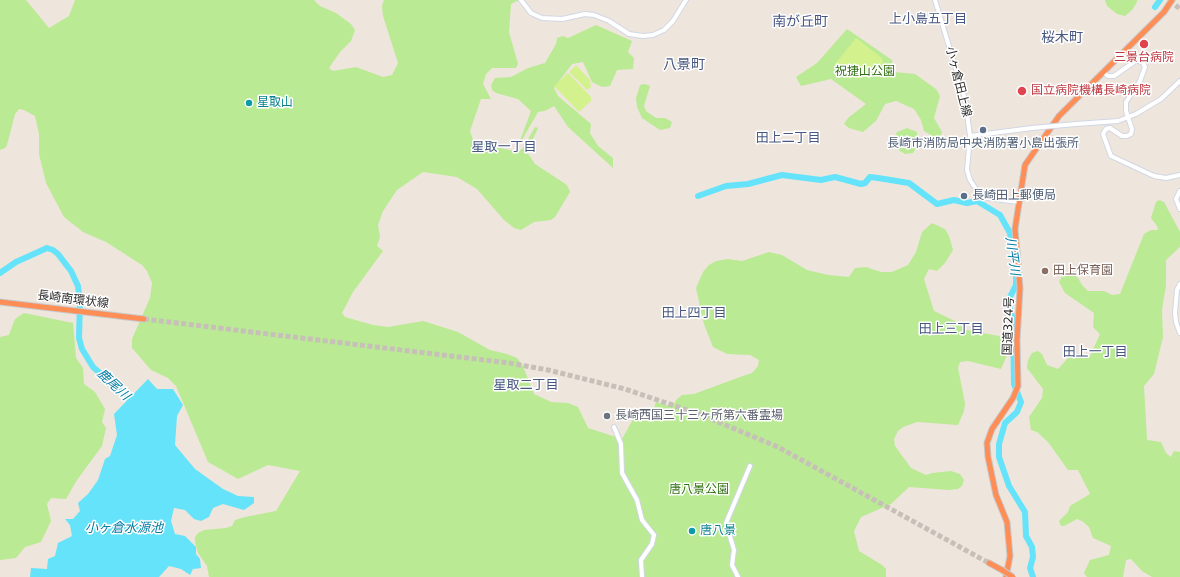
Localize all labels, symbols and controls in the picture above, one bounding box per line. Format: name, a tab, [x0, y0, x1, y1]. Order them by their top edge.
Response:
district label: 上小島五丁目	[889, 12, 967, 28]
district label: 南が丘町	[772, 14, 828, 30]
district label: 桜木町	[1041, 30, 1083, 46]
marker: 三景台病院	[1138, 38, 1150, 50]
street label: 小ヶ倉田上線	[942, 45, 974, 119]
place label: 三景台病院	[1114, 51, 1174, 65]
district label: 八景町	[663, 57, 705, 73]
park label: 祝捷山公園	[835, 65, 895, 79]
place label: 国立病院機構長崎病院	[1031, 84, 1151, 98]
marker: 国立病院機構長崎病院	[1016, 85, 1028, 97]
place label: 星取山	[257, 96, 293, 110]
marker: 星取山	[244, 98, 254, 108]
marker: 長崎市消防局中央消防署小島出張所	[978, 125, 988, 135]
district label: 田上二丁目	[756, 131, 820, 147]
place label: 長崎市消防局中央消防署小島出張所	[887, 137, 1079, 151]
district label: 星取一丁目	[472, 140, 536, 156]
place label: 長崎田上郵便局	[972, 189, 1056, 203]
marker: 長崎田上郵便局	[959, 191, 969, 201]
water label: 川平川	[1002, 236, 1022, 276]
place label: 田上保育園	[1053, 264, 1113, 278]
marker: 田上保育園	[1040, 266, 1050, 276]
street label: 長崎南環状線	[36, 288, 110, 312]
street label: 国道324号	[1001, 296, 1017, 356]
district label: 田上四丁目	[662, 306, 726, 322]
district label: 田上三丁目	[919, 322, 983, 338]
district label: 田上一丁目	[1063, 345, 1127, 361]
water label: 鹿尾川	[93, 366, 133, 404]
district label: 星取二丁目	[494, 378, 558, 394]
place label: 長崎西国三十三ヶ所第六番霊場	[615, 409, 783, 423]
marker: 長崎西国三十三ヶ所第六番霊場	[602, 411, 612, 421]
park label: 唐八景公園	[669, 483, 729, 497]
water label: 小ヶ倉水源池	[85, 521, 163, 537]
place label: 唐八景	[700, 524, 736, 538]
marker: 唐八景	[687, 526, 697, 536]

